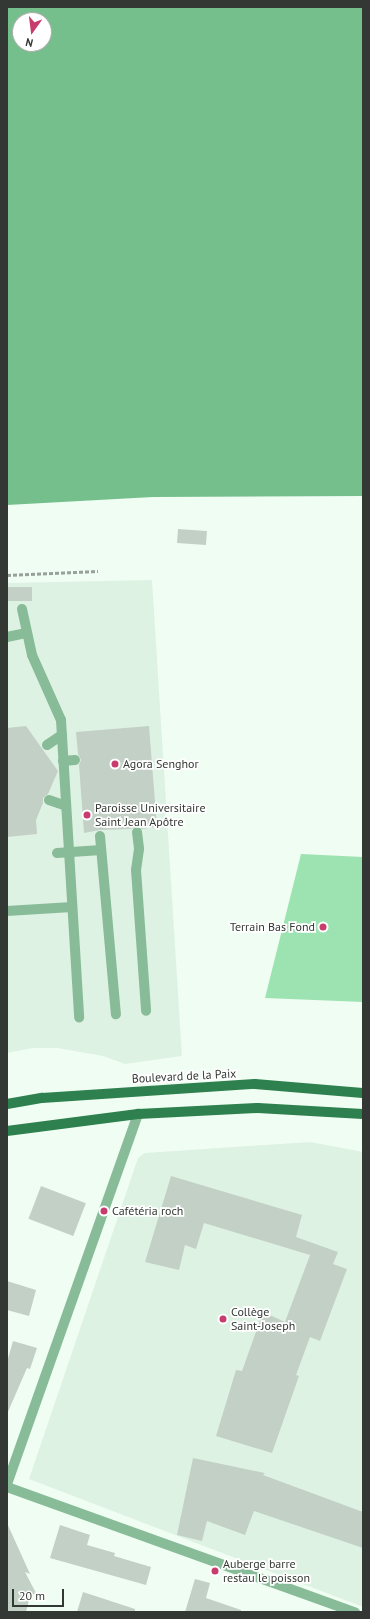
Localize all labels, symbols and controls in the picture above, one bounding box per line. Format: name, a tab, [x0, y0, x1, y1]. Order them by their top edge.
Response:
north arrow	[12, 12, 52, 52]
text: N	[24, 35, 35, 50]
place label: Agora Senghor	[123, 757, 199, 771]
marker: Agora Senghor	[110, 759, 120, 769]
place label: Paroisse Universitaire Saint Jean Apôtre	[95, 801, 205, 829]
marker: Paroisse Universitaire Saint Jean Apôtre	[82, 810, 92, 820]
place label: Terrain Bas Fond	[230, 920, 315, 934]
marker: Terrain Bas Fond	[318, 922, 328, 932]
street label: Boulevard de la Paix	[131, 1066, 237, 1086]
place label: Cafétéria roch	[112, 1204, 183, 1218]
marker: Cafétéria roch	[99, 1206, 109, 1216]
place label: Collège Saint-Joseph	[231, 1305, 295, 1333]
marker: Collège Saint-Joseph	[218, 1314, 228, 1324]
place label: Auberge barre restau le poisson	[223, 1557, 310, 1585]
marker: Auberge barre restau le poisson	[210, 1566, 220, 1576]
scale bar	[14, 1581, 66, 1607]
text: 20 m	[19, 1588, 45, 1603]

